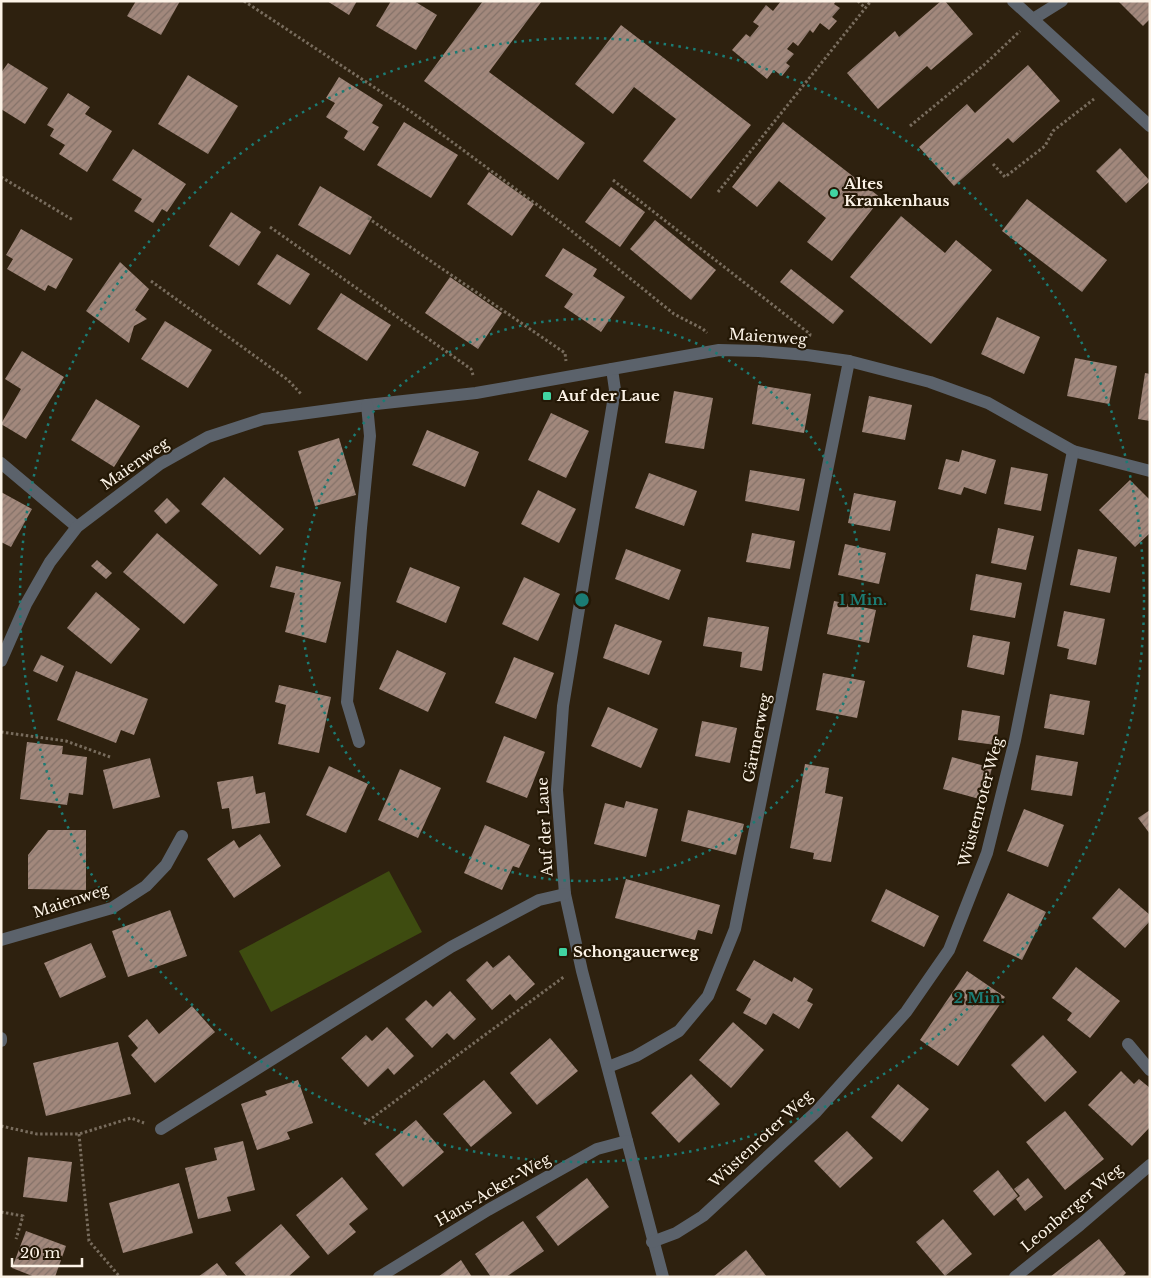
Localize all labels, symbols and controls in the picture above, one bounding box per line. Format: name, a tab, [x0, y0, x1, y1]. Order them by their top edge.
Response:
place label: Altes Krankenhaus	[843, 174, 950, 210]
marker: Altes Krankenhaus	[828, 187, 840, 199]
street label: Maienweg	[728, 324, 809, 349]
place label: Auf der Laue	[556, 386, 660, 405]
marker: Auf der Laue	[541, 390, 553, 402]
street label: Maienweg	[97, 433, 173, 494]
text: 1 Min.	[839, 590, 887, 609]
centre of rings	[573, 591, 591, 609]
street label: Gärtnerweg	[739, 691, 775, 784]
street label: Wüstenroter Weg	[954, 734, 1007, 870]
street label: Auf der Laue	[532, 777, 557, 878]
street label: Maienweg	[31, 879, 112, 922]
place label: Schongauerweg	[573, 942, 699, 961]
marker: Schongauerweg	[557, 946, 569, 958]
text: 2 Min.	[953, 988, 1005, 1007]
street label: Wüstenroter Weg	[704, 1085, 817, 1192]
street label: Hans-Acker-Weg	[432, 1148, 555, 1230]
street label: Leonberger Weg	[1017, 1159, 1127, 1256]
scale bar	[12, 1236, 82, 1268]
text: 20 m	[20, 1243, 60, 1262]

